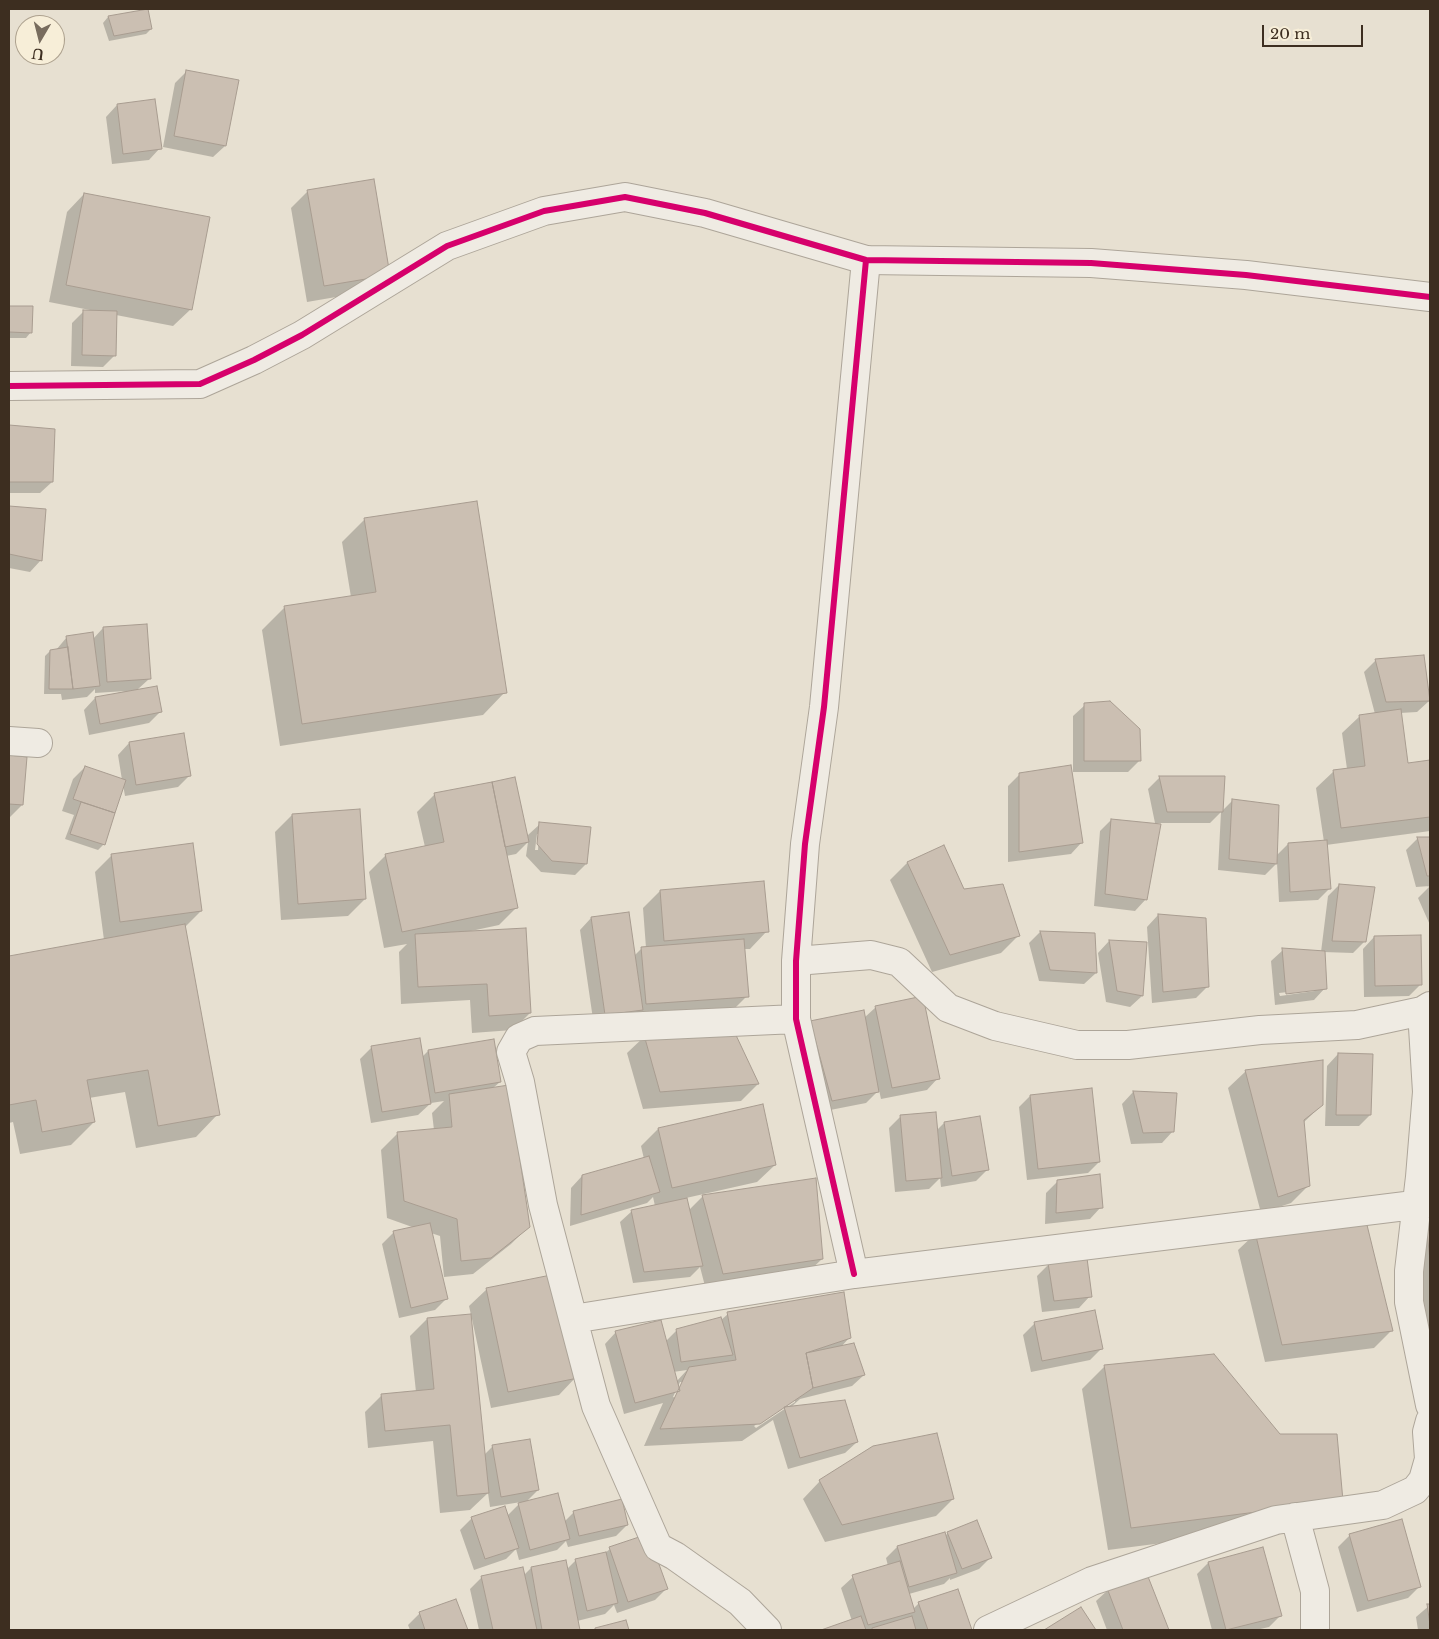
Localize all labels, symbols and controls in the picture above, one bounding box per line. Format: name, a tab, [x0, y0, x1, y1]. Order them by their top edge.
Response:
north arrow	[15, 15, 65, 65]
scale bar	[1264, 15, 1365, 47]
text: 20 m	[1270, 24, 1310, 43]
text: U	[31, 44, 45, 64]

